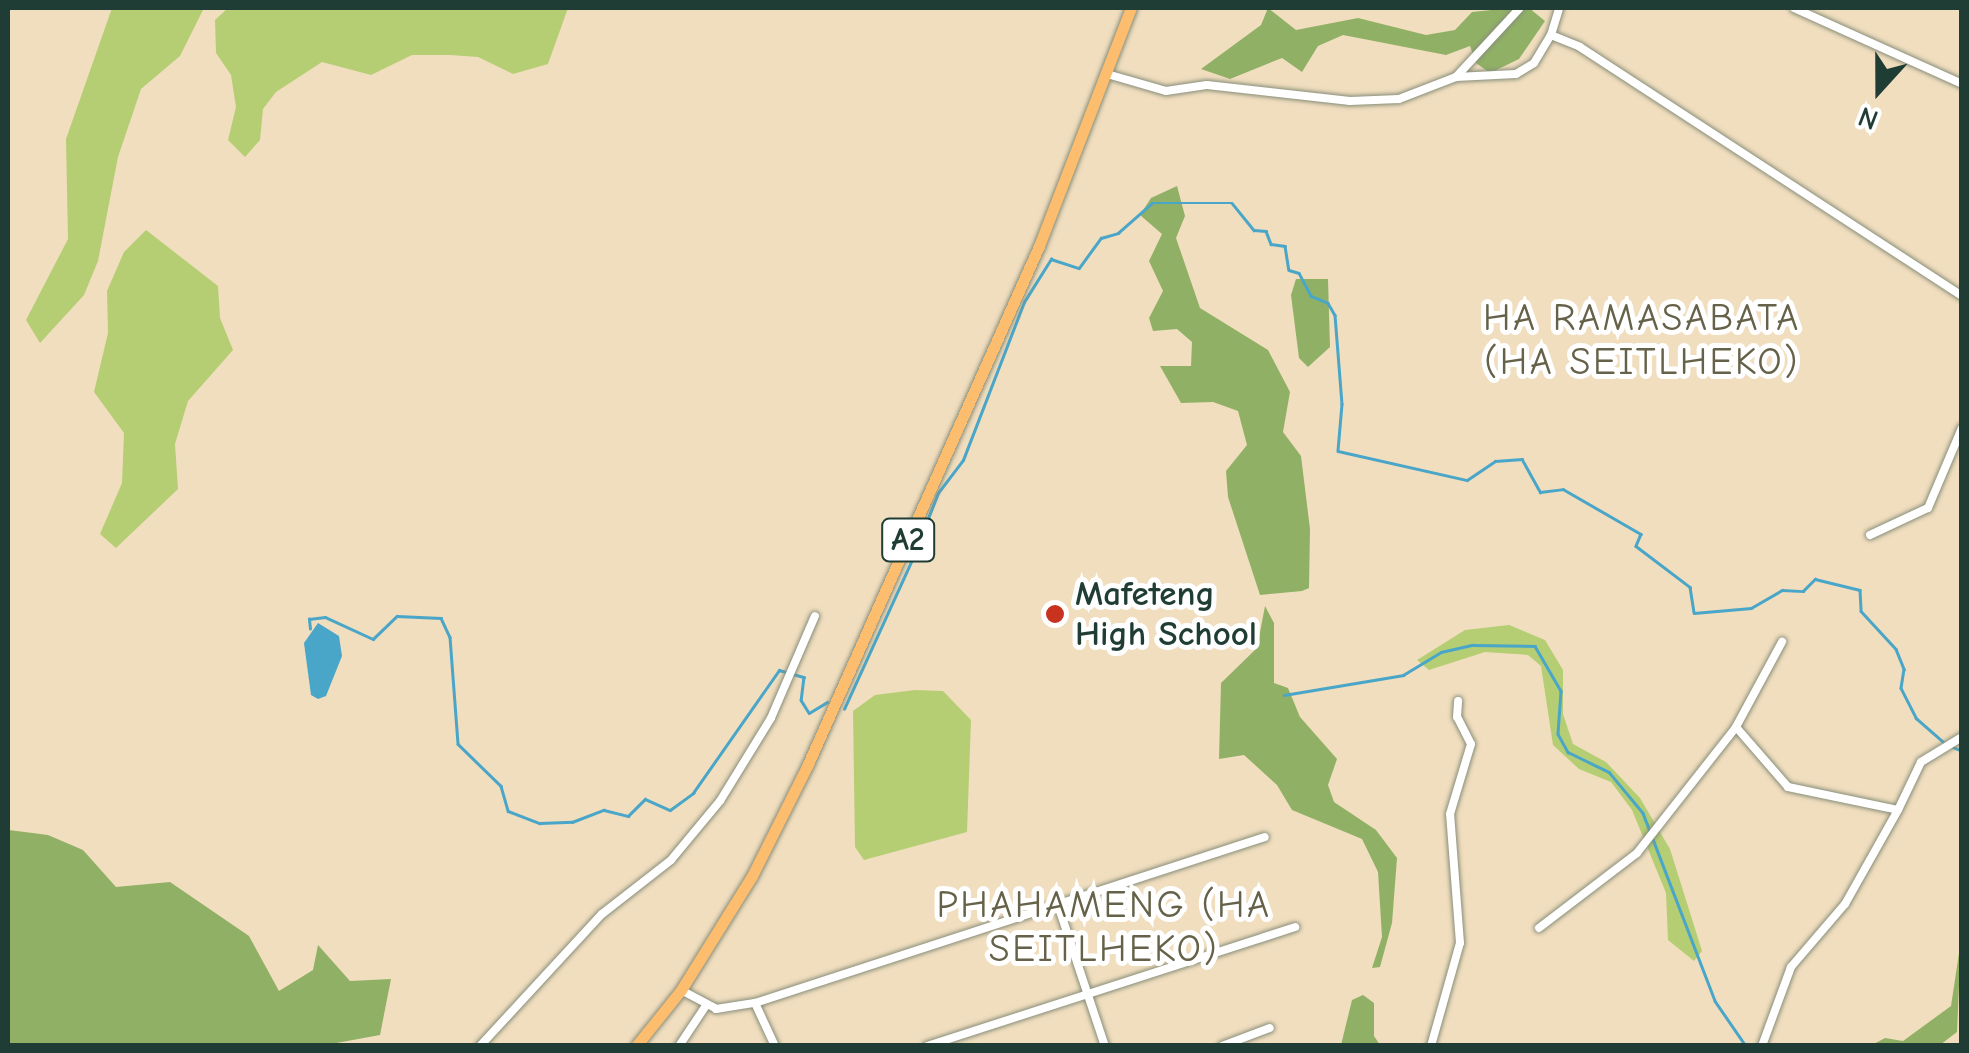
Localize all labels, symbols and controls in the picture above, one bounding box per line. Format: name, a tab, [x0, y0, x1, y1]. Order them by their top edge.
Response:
north arrow	[1829, 40, 1929, 140]
text: N	[1854, 100, 1883, 136]
district label: HA RAMASABATA (HA SEITLHEKO)	[1483, 296, 1801, 386]
road number: A2	[880, 513, 936, 567]
place label: Mafeteng High School	[1075, 573, 1257, 655]
marker: Mafeteng High School	[1044, 603, 1066, 625]
district label: PHAHAMENG (HA SEITLHEKO)	[936, 883, 1272, 972]

